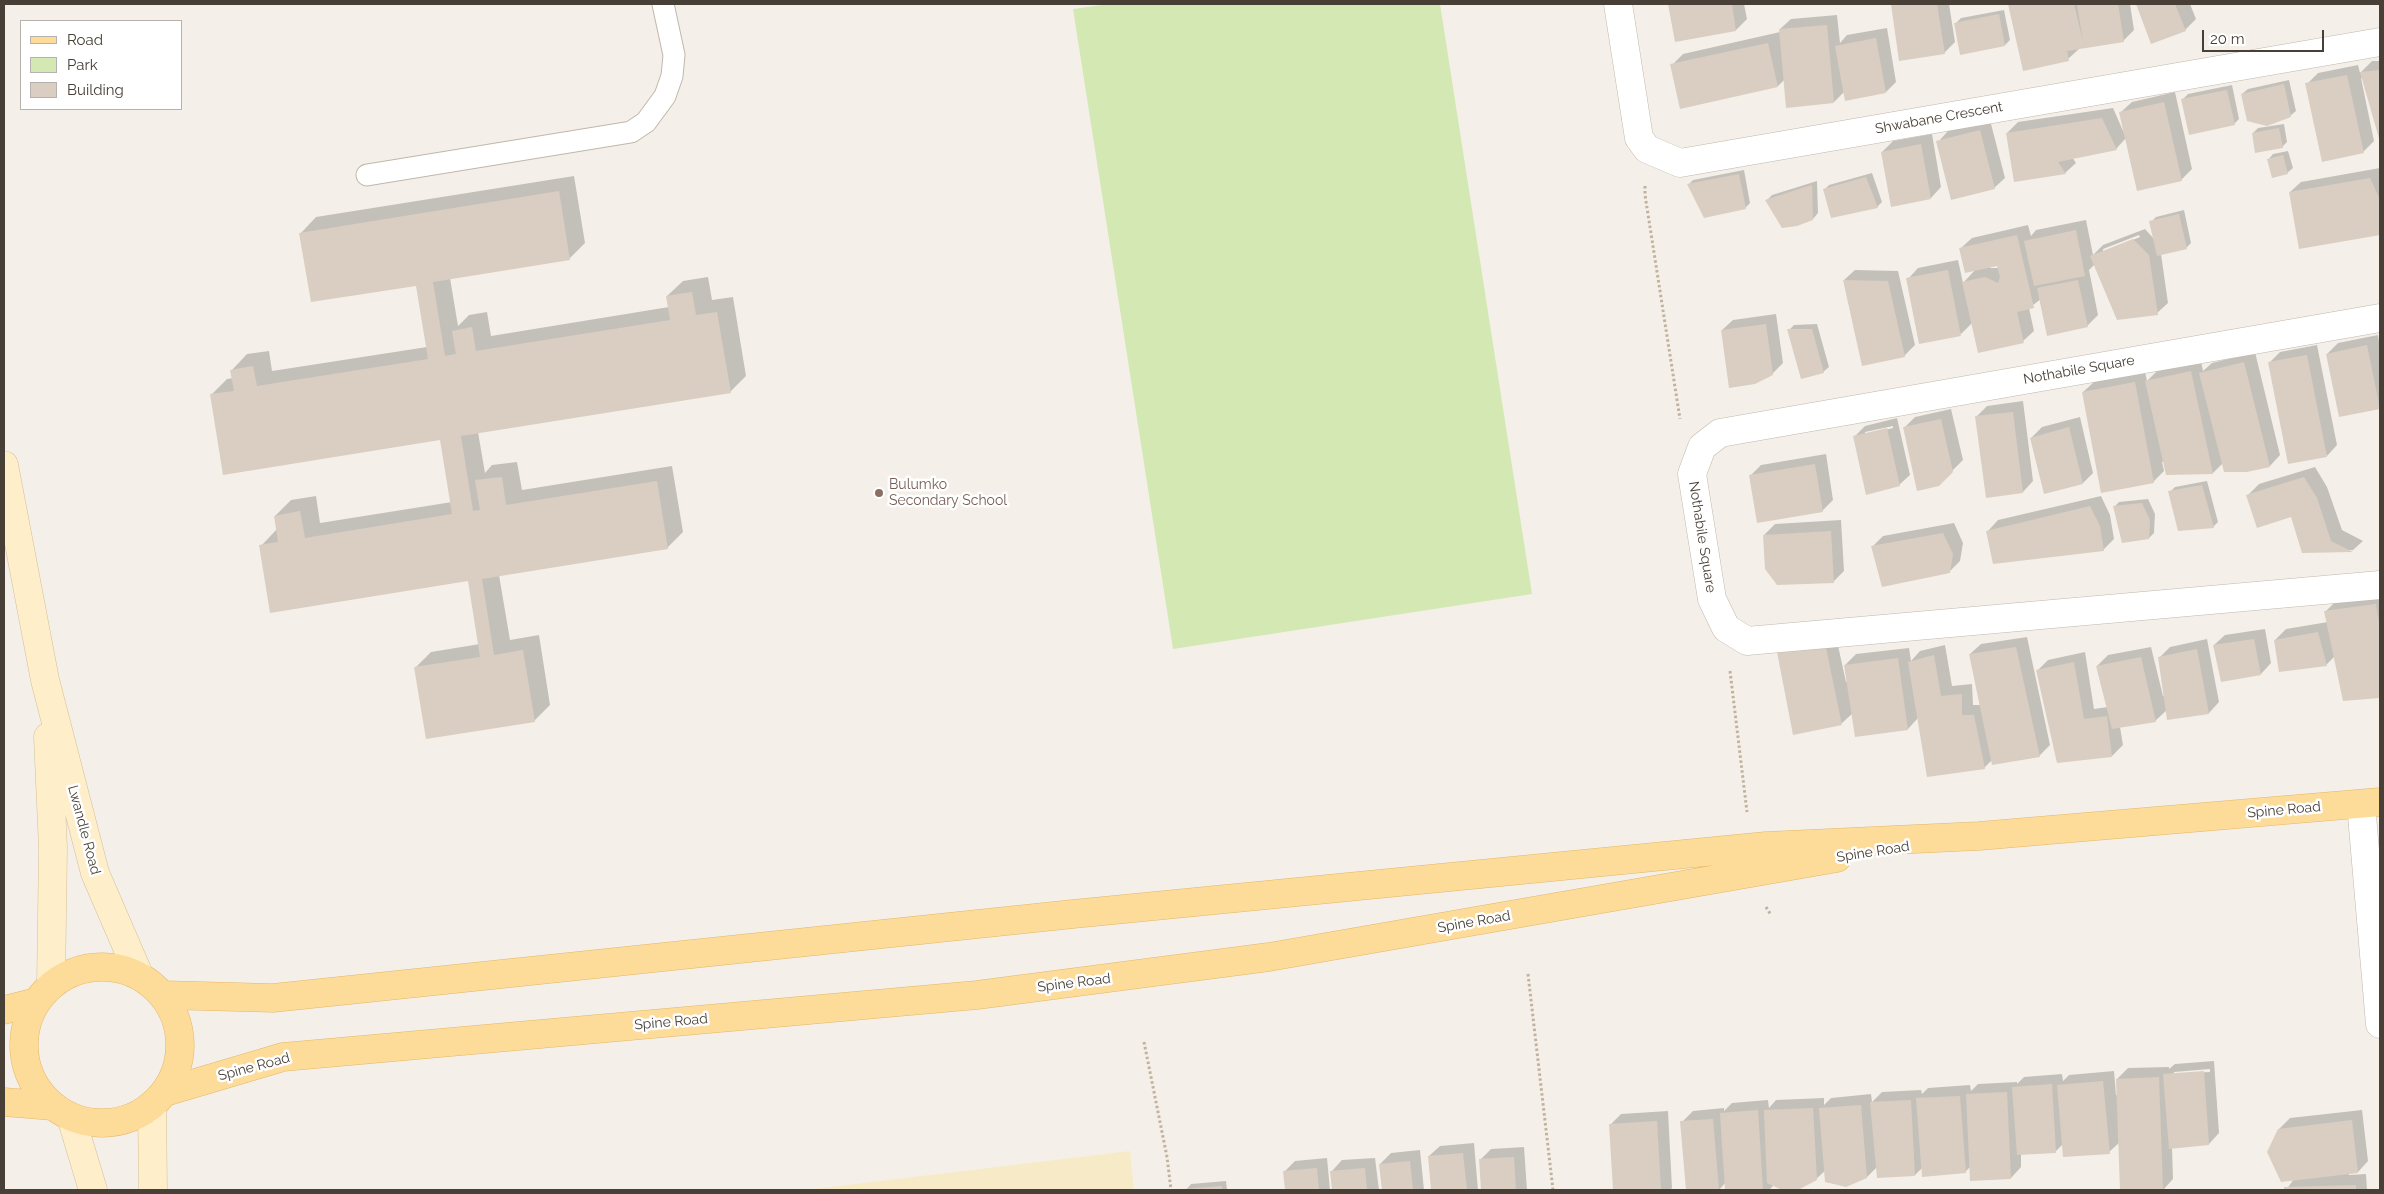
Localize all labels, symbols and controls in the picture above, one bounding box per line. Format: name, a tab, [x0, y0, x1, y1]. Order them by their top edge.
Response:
legend	[20, 20, 182, 110]
scale bar	[2204, 20, 2326, 52]
text: 20 m	[2210, 30, 2245, 48]
text: Road	[67, 31, 103, 49]
text: Park	[67, 56, 98, 74]
text: Building	[67, 81, 124, 99]
street label: Shwabane Crescent	[1874, 98, 2004, 138]
street label: Nothabile Square	[2022, 352, 2136, 388]
place label: Bulumko Secondary School	[889, 477, 1007, 510]
street label: Nothabile Square	[1685, 480, 1719, 594]
marker: Bulumko Secondary School	[873, 487, 885, 499]
street label: Lwandle Road	[64, 783, 104, 877]
street label: Spine Road	[2247, 798, 2321, 822]
street label: Spine Road	[1835, 838, 1911, 866]
street label: Spine Road	[1436, 907, 1512, 937]
street label: Spine Road	[1036, 970, 1112, 996]
street label: Spine Road	[634, 1010, 708, 1034]
street label: Spine Road	[216, 1049, 292, 1085]

